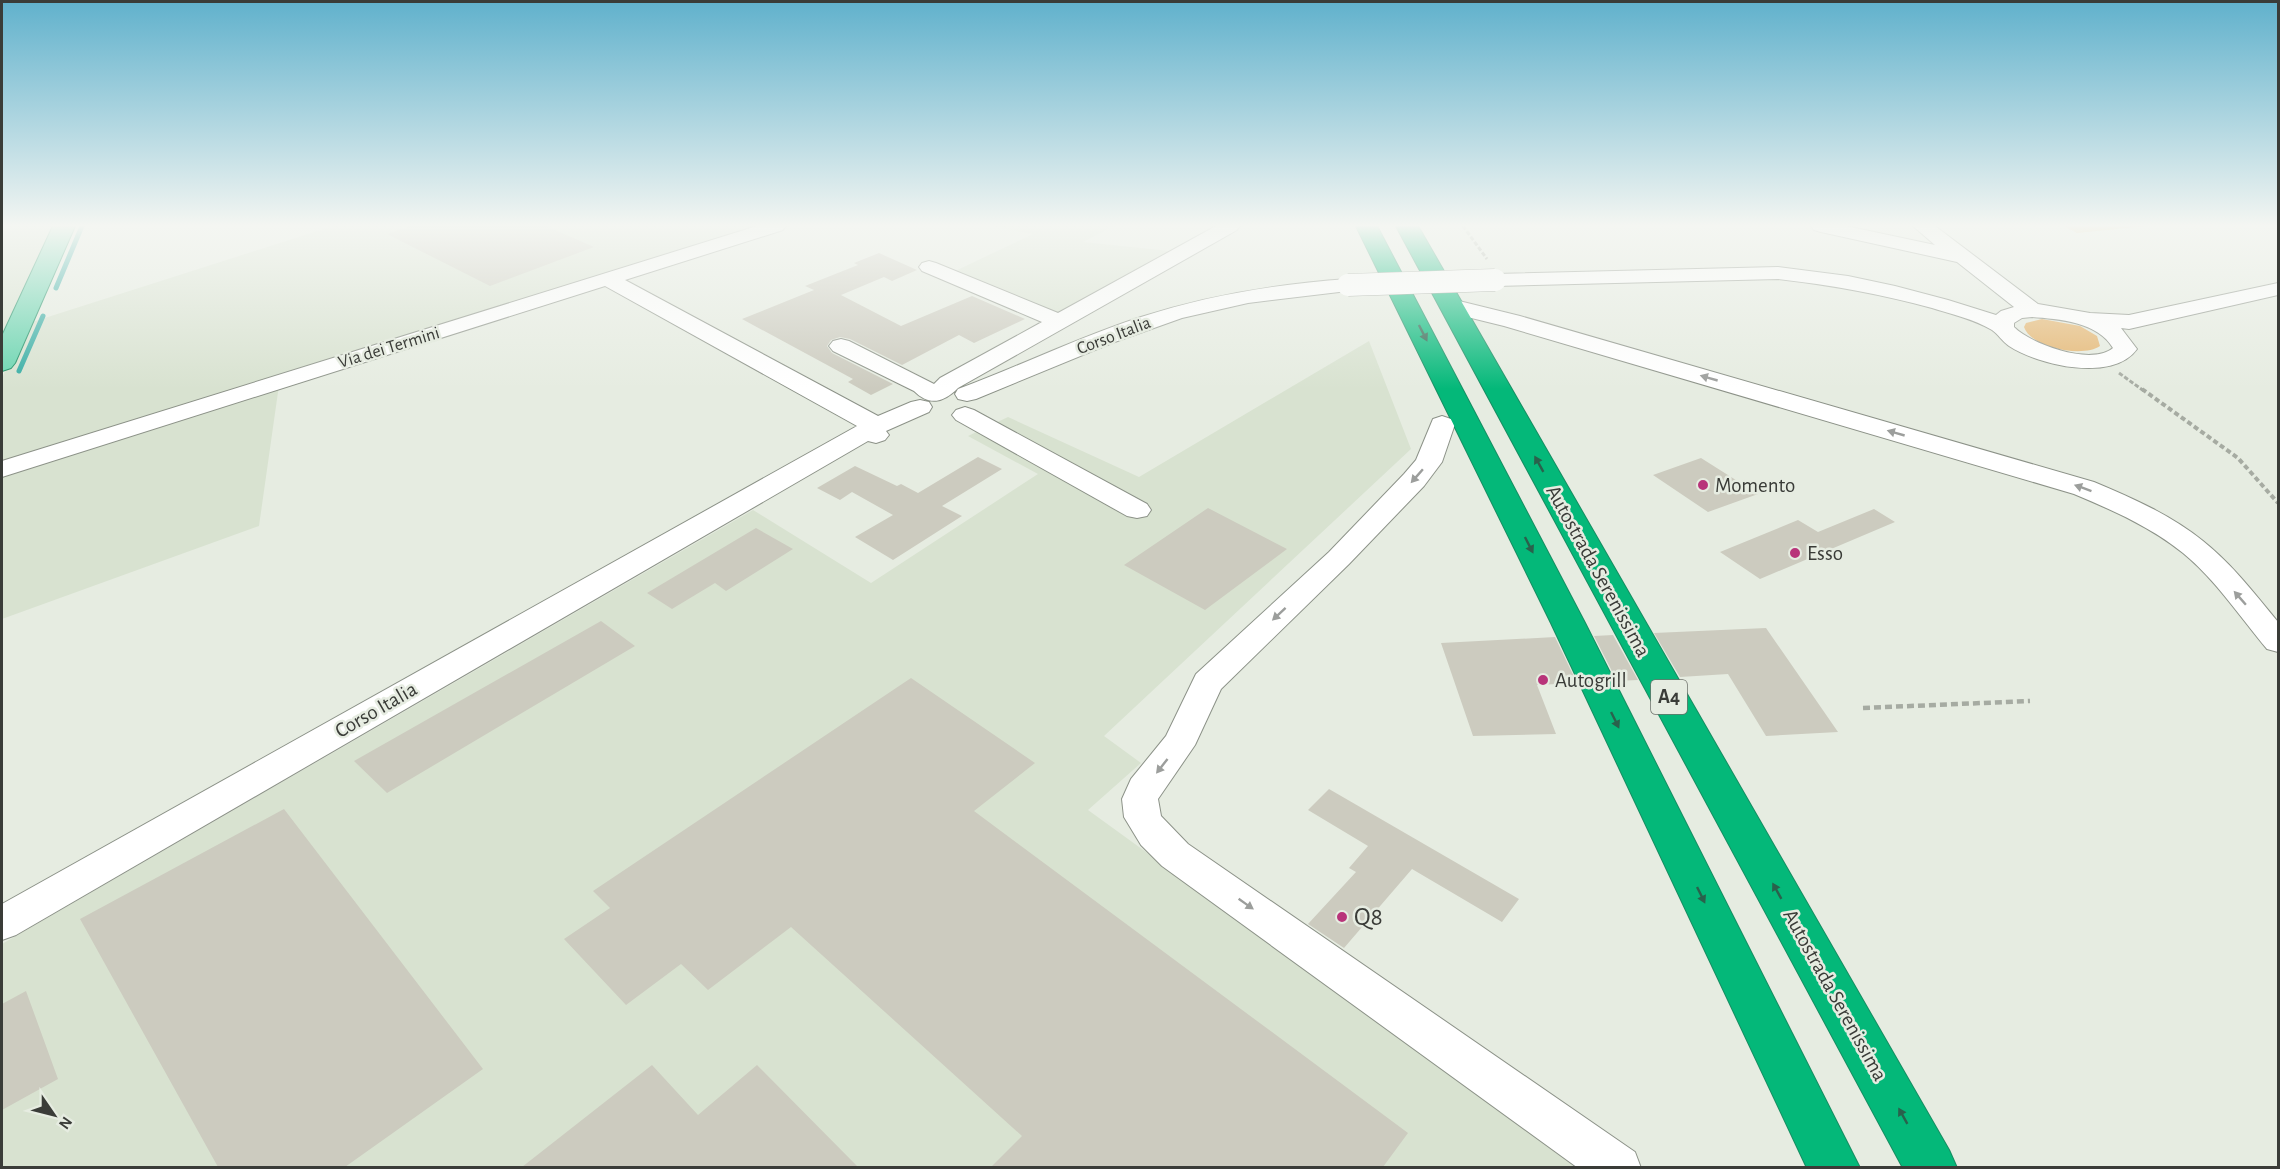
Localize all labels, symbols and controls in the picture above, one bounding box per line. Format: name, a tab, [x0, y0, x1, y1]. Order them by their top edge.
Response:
street label: Corso Italia	[1074, 314, 1154, 358]
street label: Via dei Termini	[336, 324, 442, 372]
one-way arrow	[1418, 325, 1428, 342]
one-way arrow	[1700, 373, 1718, 382]
one-way arrow	[1887, 428, 1905, 437]
one-way arrow	[1534, 455, 1544, 472]
one-way arrow	[1411, 468, 1424, 483]
place label: Momento	[1715, 475, 1795, 496]
marker: Momento	[1696, 478, 1710, 492]
street label: Autostrada Serenissima	[1542, 482, 1654, 661]
one-way arrow	[2074, 483, 2092, 493]
one-way arrow	[1524, 537, 1534, 554]
place label: Esso	[1807, 543, 1843, 564]
marker: Esso	[1788, 546, 1802, 560]
one-way arrow	[2234, 590, 2247, 606]
one-way arrow	[1272, 607, 1287, 620]
place label: Autogrill	[1555, 670, 1627, 691]
marker: Autogrill	[1536, 673, 1550, 687]
street label: Corso Italia	[331, 678, 421, 742]
road number: A4	[1651, 680, 1687, 714]
one-way arrow	[1610, 711, 1620, 729]
one-way arrow	[1157, 759, 1169, 774]
one-way arrow	[1772, 882, 1782, 899]
one-way arrow	[1696, 887, 1705, 904]
one-way arrow	[1238, 898, 1253, 910]
place label: Q8	[1354, 904, 1383, 930]
street label: Autostrada Serenissima	[1779, 906, 1891, 1085]
marker: Q8	[1335, 910, 1349, 924]
north arrow	[24, 1085, 84, 1145]
one-way arrow	[1898, 1108, 1908, 1125]
text: N	[56, 1114, 75, 1132]

